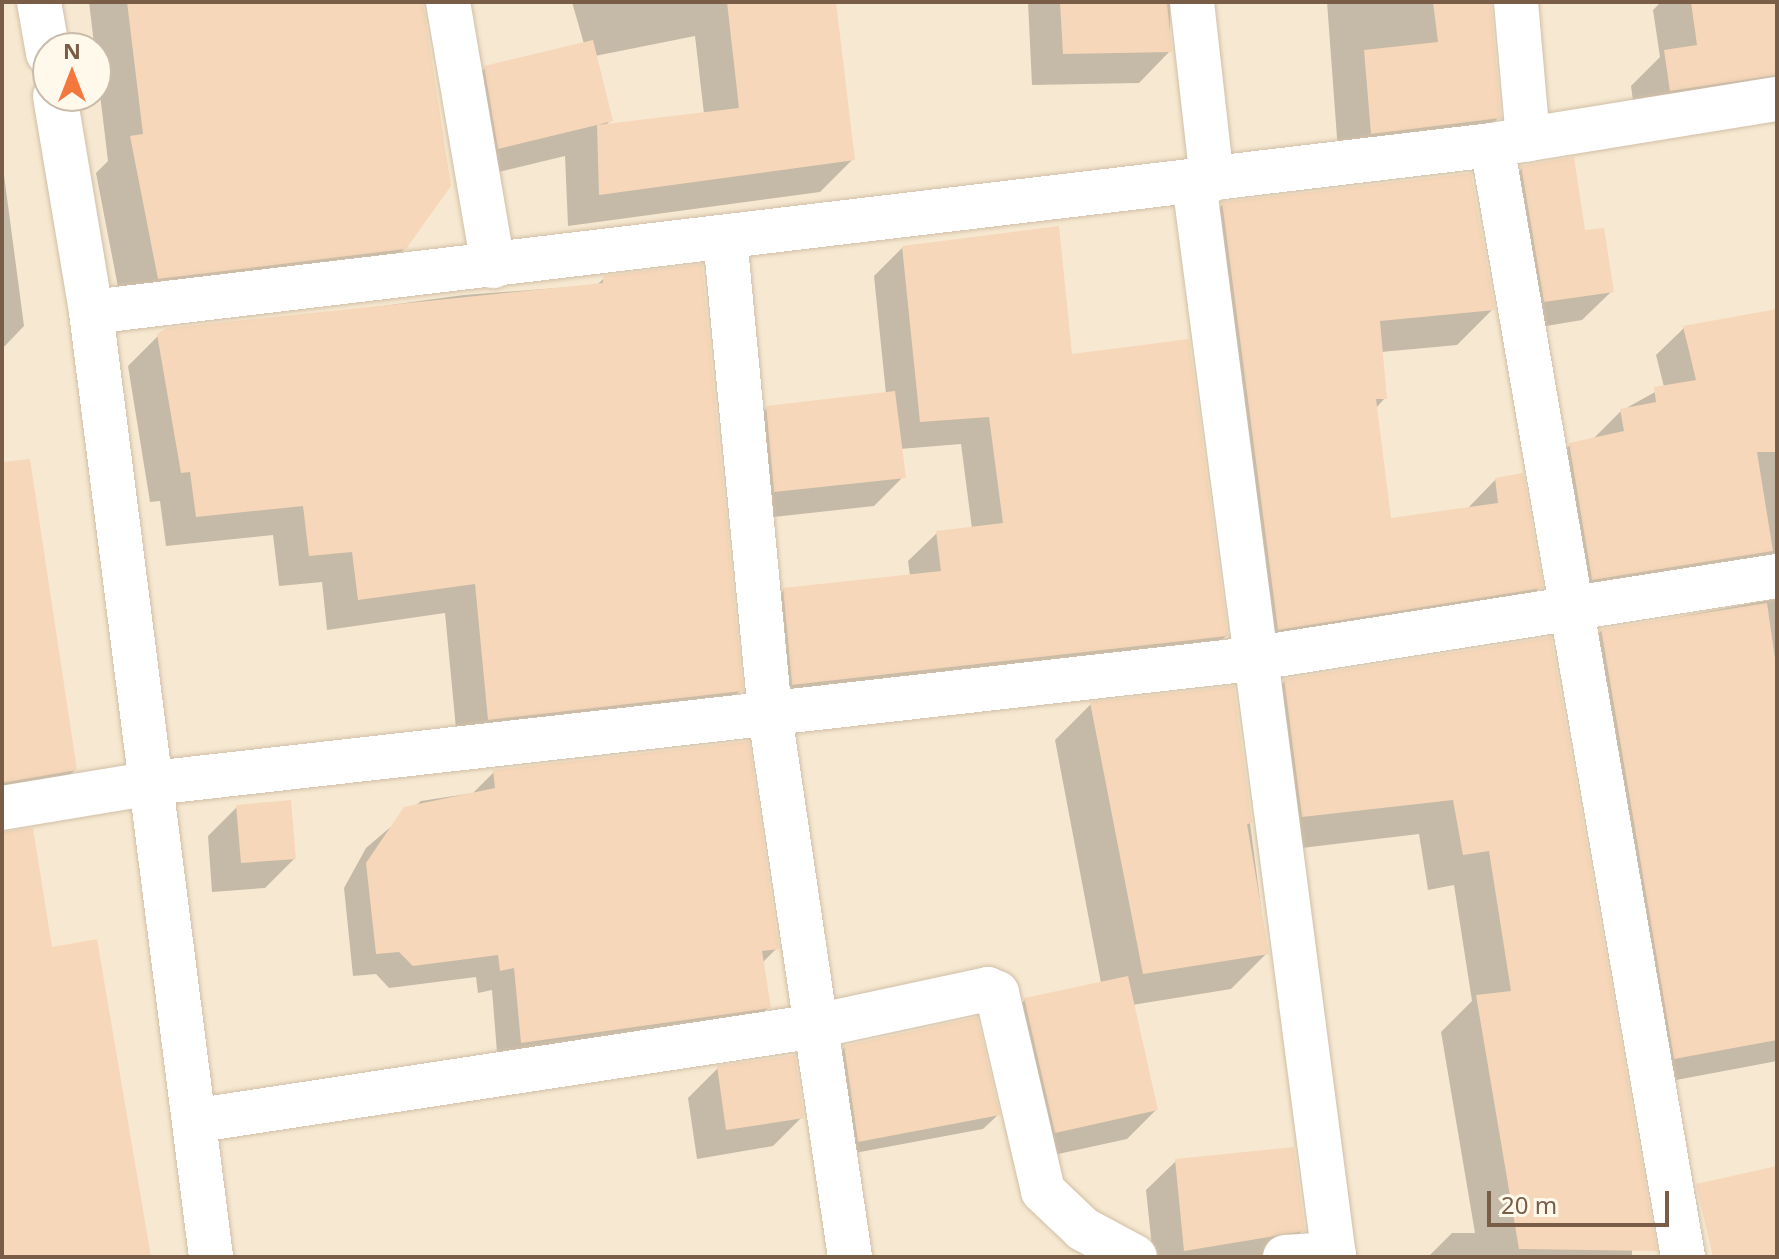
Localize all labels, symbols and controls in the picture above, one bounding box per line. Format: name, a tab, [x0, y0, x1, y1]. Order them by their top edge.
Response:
north arrow	[32, 32, 112, 112]
text: N	[63, 35, 81, 65]
scale bar	[1491, 1175, 1673, 1225]
text: 20 m	[1501, 1188, 1557, 1221]

